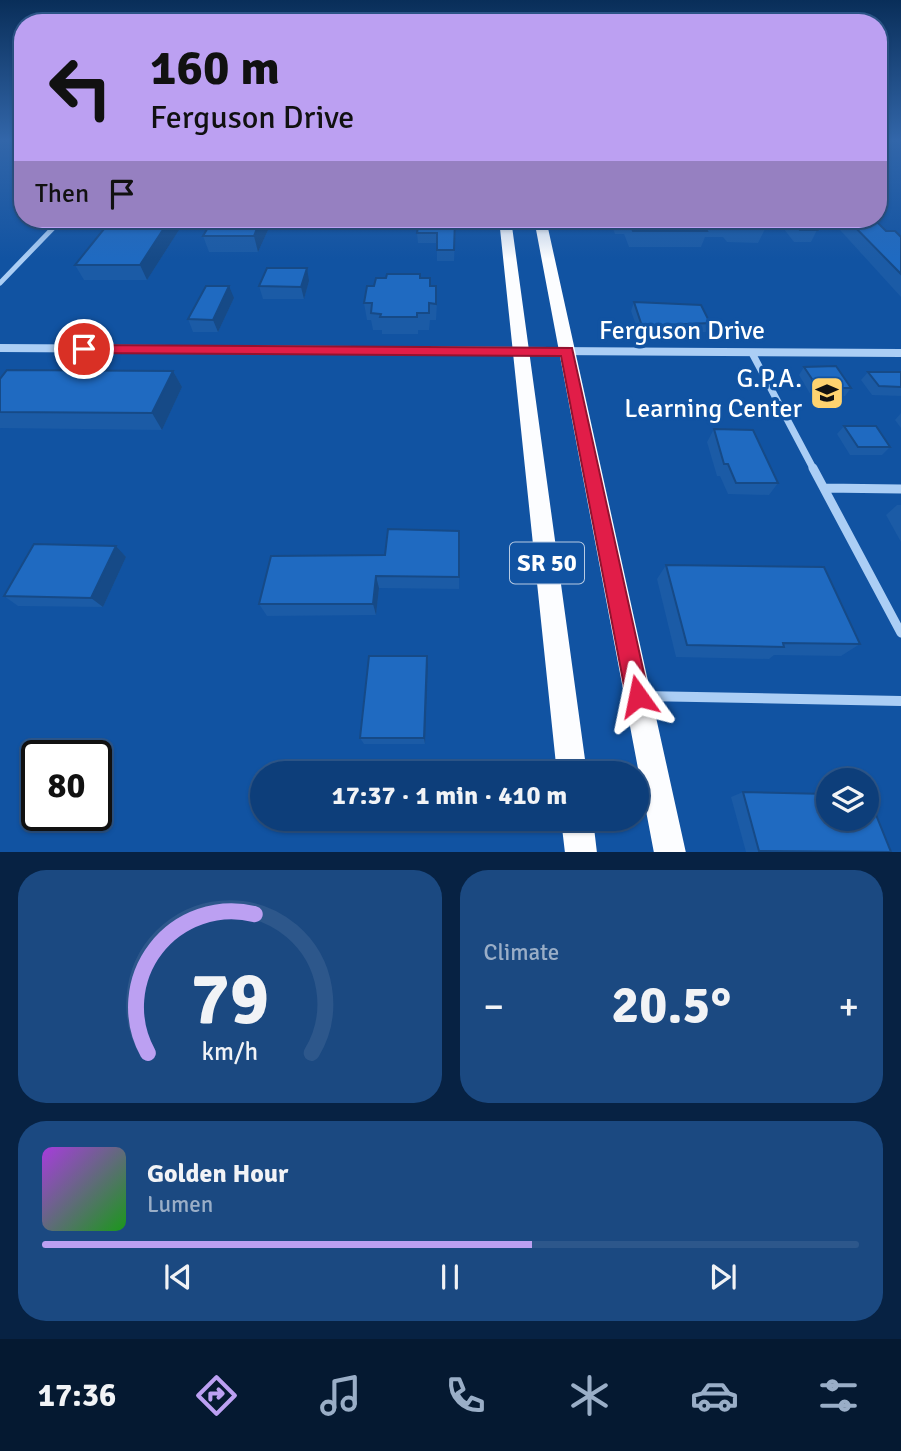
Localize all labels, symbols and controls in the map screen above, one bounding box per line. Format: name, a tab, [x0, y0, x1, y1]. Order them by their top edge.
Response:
text: 160 m	[150, 38, 280, 98]
icon: left	[35, 42, 126, 133]
text: Ferguson Drive	[150, 98, 354, 137]
icon: arrive	[103, 175, 141, 213]
text: Then	[35, 178, 89, 210]
street label: Ferguson Drive	[599, 315, 765, 347]
pin	[54, 319, 114, 379]
icon: arrive	[65, 330, 103, 368]
place label: G.P.A. Learning Center	[624, 363, 802, 425]
school or university icon: G.P.A. Learning Center	[808, 374, 846, 412]
road number: SR 50	[510, 542, 584, 584]
position arrow	[601, 659, 675, 733]
speed limit sign: 80	[21, 740, 112, 831]
map controls	[816, 768, 879, 831]
button: layers	[816, 768, 879, 831]
text: 17:37 · 1 min · 410 m	[332, 780, 567, 812]
text: Climate	[484, 938, 559, 967]
text: 79	[190, 955, 269, 1044]
text: 20.5°	[611, 973, 731, 1037]
text: −	[484, 983, 504, 1030]
text: +	[838, 983, 859, 1030]
text: km/h	[201, 1035, 258, 1066]
text: Golden Hour	[147, 1158, 288, 1190]
text: Lumen	[147, 1190, 213, 1219]
icon: previous	[159, 1258, 197, 1296]
icon: pause	[431, 1258, 469, 1296]
icon: next	[704, 1258, 742, 1296]
icon: directions	[192, 1371, 241, 1420]
icon: music	[316, 1371, 365, 1420]
icon: phone	[441, 1371, 490, 1420]
icon: climate	[565, 1371, 614, 1420]
icon: car	[690, 1371, 739, 1420]
icon: filters	[814, 1371, 863, 1420]
text: 17:36	[38, 1376, 116, 1415]

